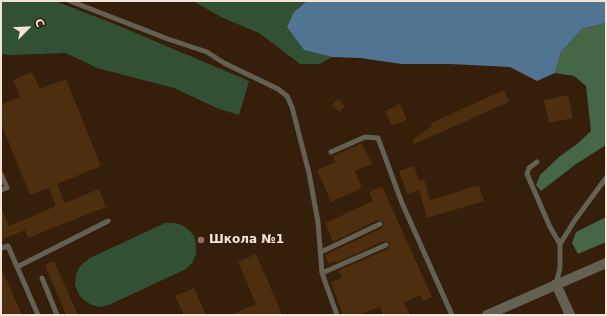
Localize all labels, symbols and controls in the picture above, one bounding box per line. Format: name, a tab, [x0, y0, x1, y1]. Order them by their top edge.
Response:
north arrow	[8, 8, 48, 48]
text: С	[32, 17, 47, 29]
place label: Школа №1	[209, 233, 284, 247]
marker: Школа №1	[196, 235, 206, 245]

